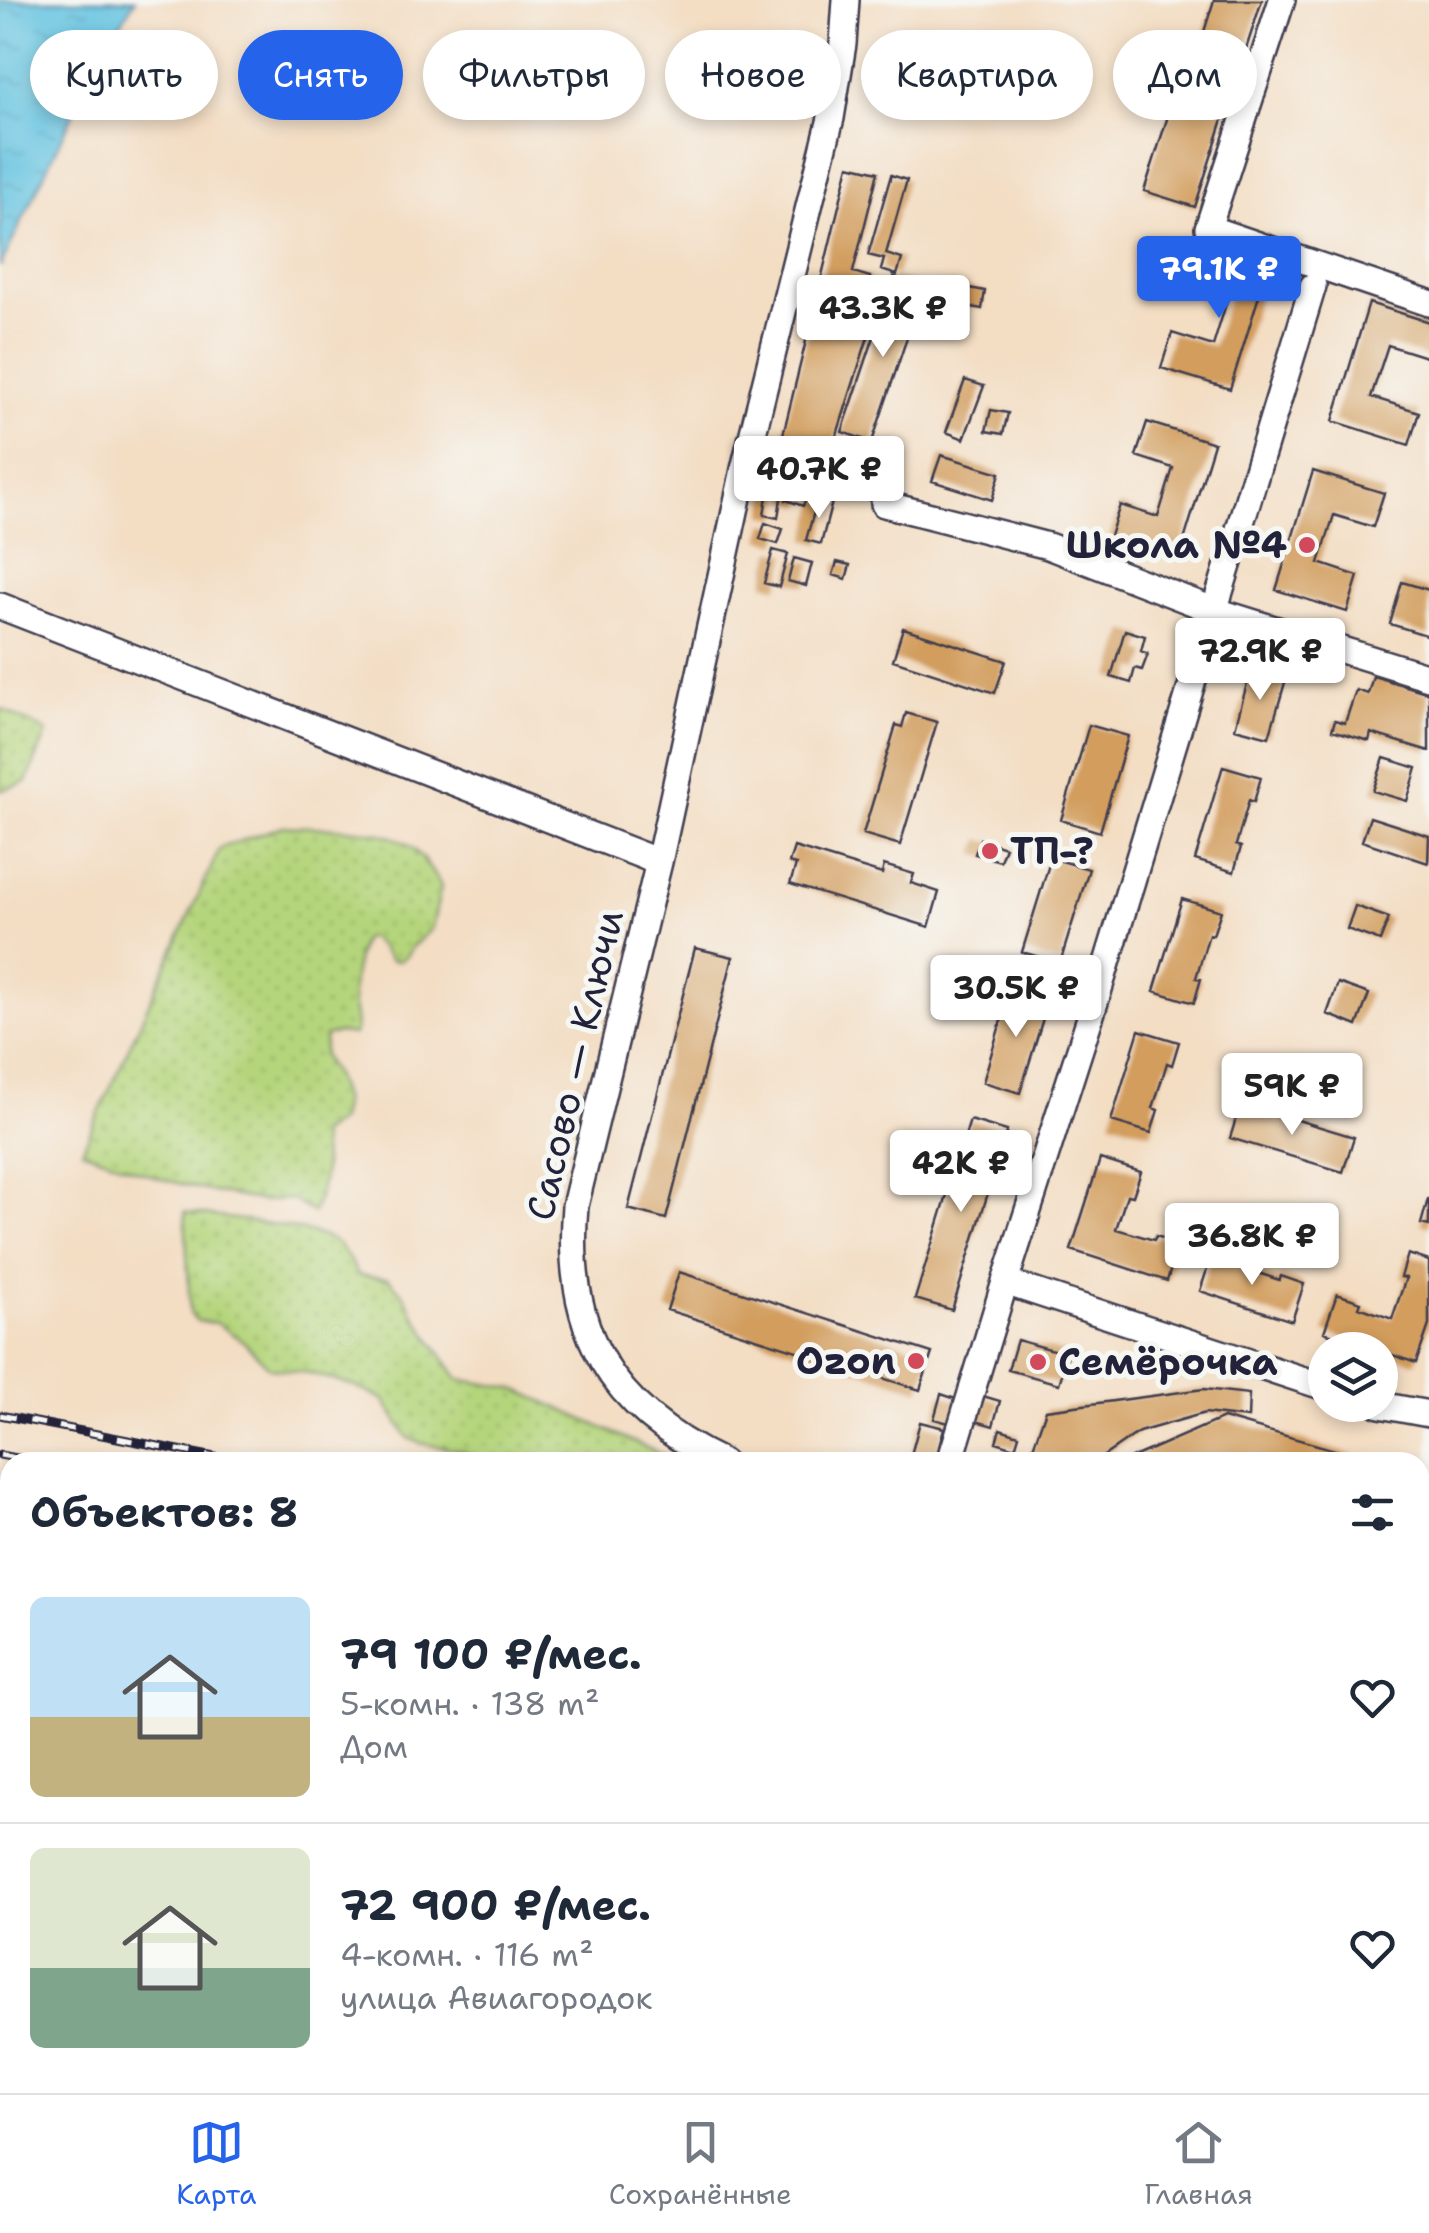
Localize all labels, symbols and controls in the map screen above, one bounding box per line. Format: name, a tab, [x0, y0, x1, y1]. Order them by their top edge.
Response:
chip: Купить	[30, 30, 218, 120]
chip: Снять	[238, 30, 403, 120]
chip: Фильтры	[423, 30, 645, 120]
chip: Новое	[665, 30, 841, 120]
chip: Квартира	[861, 30, 1093, 120]
chip: Дом	[1113, 30, 1257, 120]
pin: 79.1K ₽	[1127, 236, 1311, 321]
text: 79.1K ₽	[1159, 247, 1279, 290]
pin: 43.3K ₽	[791, 275, 975, 360]
text: 43.3K ₽	[819, 286, 947, 329]
pin: 40.7K ₽	[727, 436, 911, 521]
text: 40.7K ₽	[756, 447, 882, 490]
place label: Школа №4	[1066, 519, 1287, 570]
marker: Школа №4	[1296, 534, 1318, 556]
pin: 72.9K ₽	[1168, 618, 1352, 703]
text: 72.9K ₽	[1197, 629, 1323, 672]
place label: ТП-?	[1010, 825, 1094, 876]
marker: ТП-?	[979, 840, 1001, 862]
street label: Сасово — Ключи	[514, 905, 635, 1225]
pin: 30.5K ₽	[924, 955, 1108, 1040]
text: 30.5K ₽	[952, 966, 1080, 1009]
pin: 59K ₽	[1222, 1053, 1362, 1138]
text: 59K ₽	[1244, 1064, 1340, 1107]
pin: 42K ₽	[891, 1130, 1031, 1215]
text: 42K ₽	[912, 1141, 1010, 1184]
pin: 36.8K ₽	[1160, 1203, 1344, 1288]
text: 36.8K ₽	[1187, 1214, 1317, 1257]
map controls	[1308, 1332, 1398, 1422]
button: layers	[1308, 1332, 1398, 1422]
place label: Ozon	[796, 1335, 896, 1386]
place label: Семёрочка	[1058, 1336, 1278, 1387]
marker: Ozon	[905, 1350, 927, 1372]
marker: Семёрочка	[1027, 1351, 1049, 1373]
text: Объектов: 8	[30, 1484, 298, 1540]
icon: filters	[1345, 1485, 1400, 1540]
text: 79 100 ₽/мес.	[340, 1626, 642, 1682]
icon: home	[110, 1637, 230, 1757]
icon: heart	[1345, 1670, 1400, 1725]
text: 5-комн. · 138 m²	[340, 1682, 600, 1725]
text: Дом	[340, 1725, 408, 1768]
text: 72 900 ₽/мес.	[340, 1877, 651, 1933]
icon: home	[110, 1888, 230, 2008]
icon: heart	[1345, 1921, 1400, 1976]
text: 4-комн. · 116 m²	[340, 1933, 594, 1976]
text: улица Авиагородок	[340, 1976, 652, 2019]
tab: Карта	[176, 2115, 256, 2213]
tab: Сохранённые	[609, 2115, 792, 2213]
tab: Главная	[1144, 2115, 1253, 2213]

